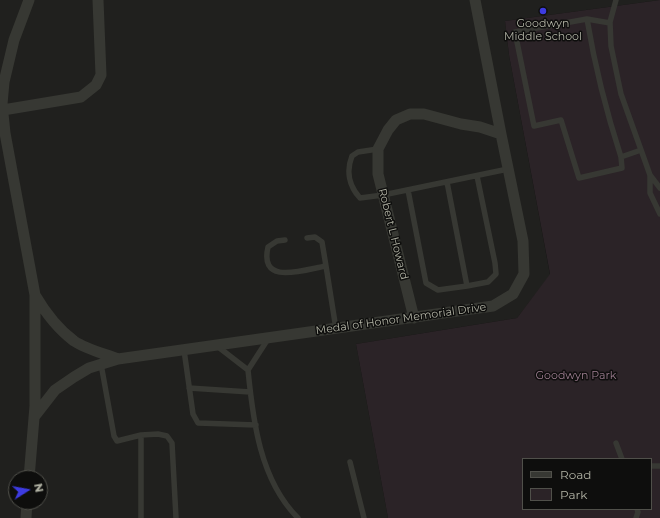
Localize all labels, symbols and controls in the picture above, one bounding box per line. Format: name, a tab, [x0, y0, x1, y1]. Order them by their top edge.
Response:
marker: Goodwyn Middle School	[538, 6, 548, 16]
place label: Goodwyn Middle School	[504, 17, 582, 43]
street label: Robert L Howard	[375, 187, 411, 281]
street label: Medal of Honor Memorial Drive	[315, 300, 487, 338]
park label: Goodwyn Park	[536, 369, 616, 383]
legend	[522, 458, 652, 510]
text: Road	[560, 467, 591, 482]
north arrow	[8, 470, 48, 510]
text: N	[31, 482, 47, 494]
text: Park	[560, 487, 587, 502]

